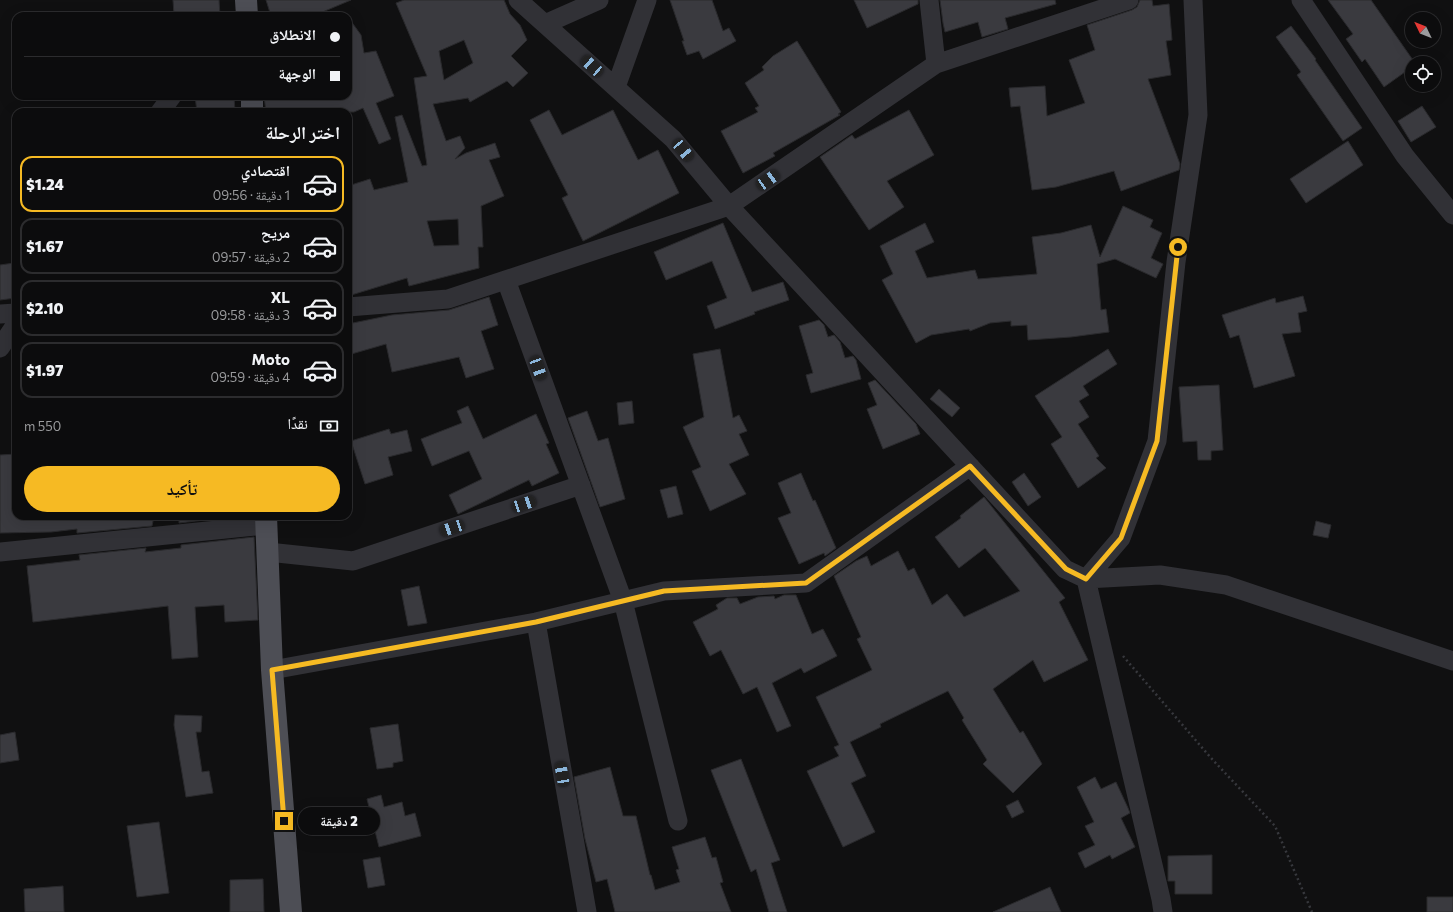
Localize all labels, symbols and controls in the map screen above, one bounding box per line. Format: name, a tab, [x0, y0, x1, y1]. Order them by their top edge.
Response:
north arrow	[1405, 12, 1441, 48]
map controls	[1405, 12, 1441, 92]
text: الانطلاق	[270, 25, 316, 43]
car	[579, 54, 605, 78]
button: locate	[1405, 56, 1441, 92]
text: الوجهة	[278, 64, 316, 82]
text: اختر الرحلة	[266, 121, 340, 143]
car	[671, 137, 695, 163]
text: اقتصادي	[241, 161, 290, 179]
icon: car	[302, 166, 338, 202]
car	[755, 168, 781, 192]
text: $1.24	[26, 175, 64, 193]
text: 1 دقيقة · 09:56	[213, 187, 290, 203]
text: مريح	[261, 223, 290, 241]
icon: car	[302, 228, 338, 264]
text: $1.67	[26, 237, 63, 255]
route start	[1169, 238, 1187, 256]
text: 2 دقيقة · 09:57	[212, 249, 290, 265]
text: XL	[271, 288, 290, 306]
icon: car	[302, 290, 338, 326]
text: $2.10	[26, 299, 64, 317]
text: 3 دقيقة · 09:58	[211, 307, 290, 323]
text: Moto	[251, 350, 290, 368]
icon: car	[302, 352, 338, 388]
car	[528, 355, 548, 381]
text: $1.97	[26, 361, 63, 379]
text: 4 دقيقة · 09:59	[210, 369, 290, 385]
text: نقدًا	[287, 414, 308, 432]
icon: cash	[318, 415, 340, 437]
text: 550 m	[24, 418, 61, 434]
button: تأكيد	[24, 466, 340, 512]
car	[511, 494, 537, 514]
car	[439, 519, 465, 537]
car	[554, 761, 570, 787]
callout: 2 دقيقة	[298, 807, 380, 835]
route end	[275, 812, 293, 830]
text: 2 دقيقة	[320, 813, 358, 829]

